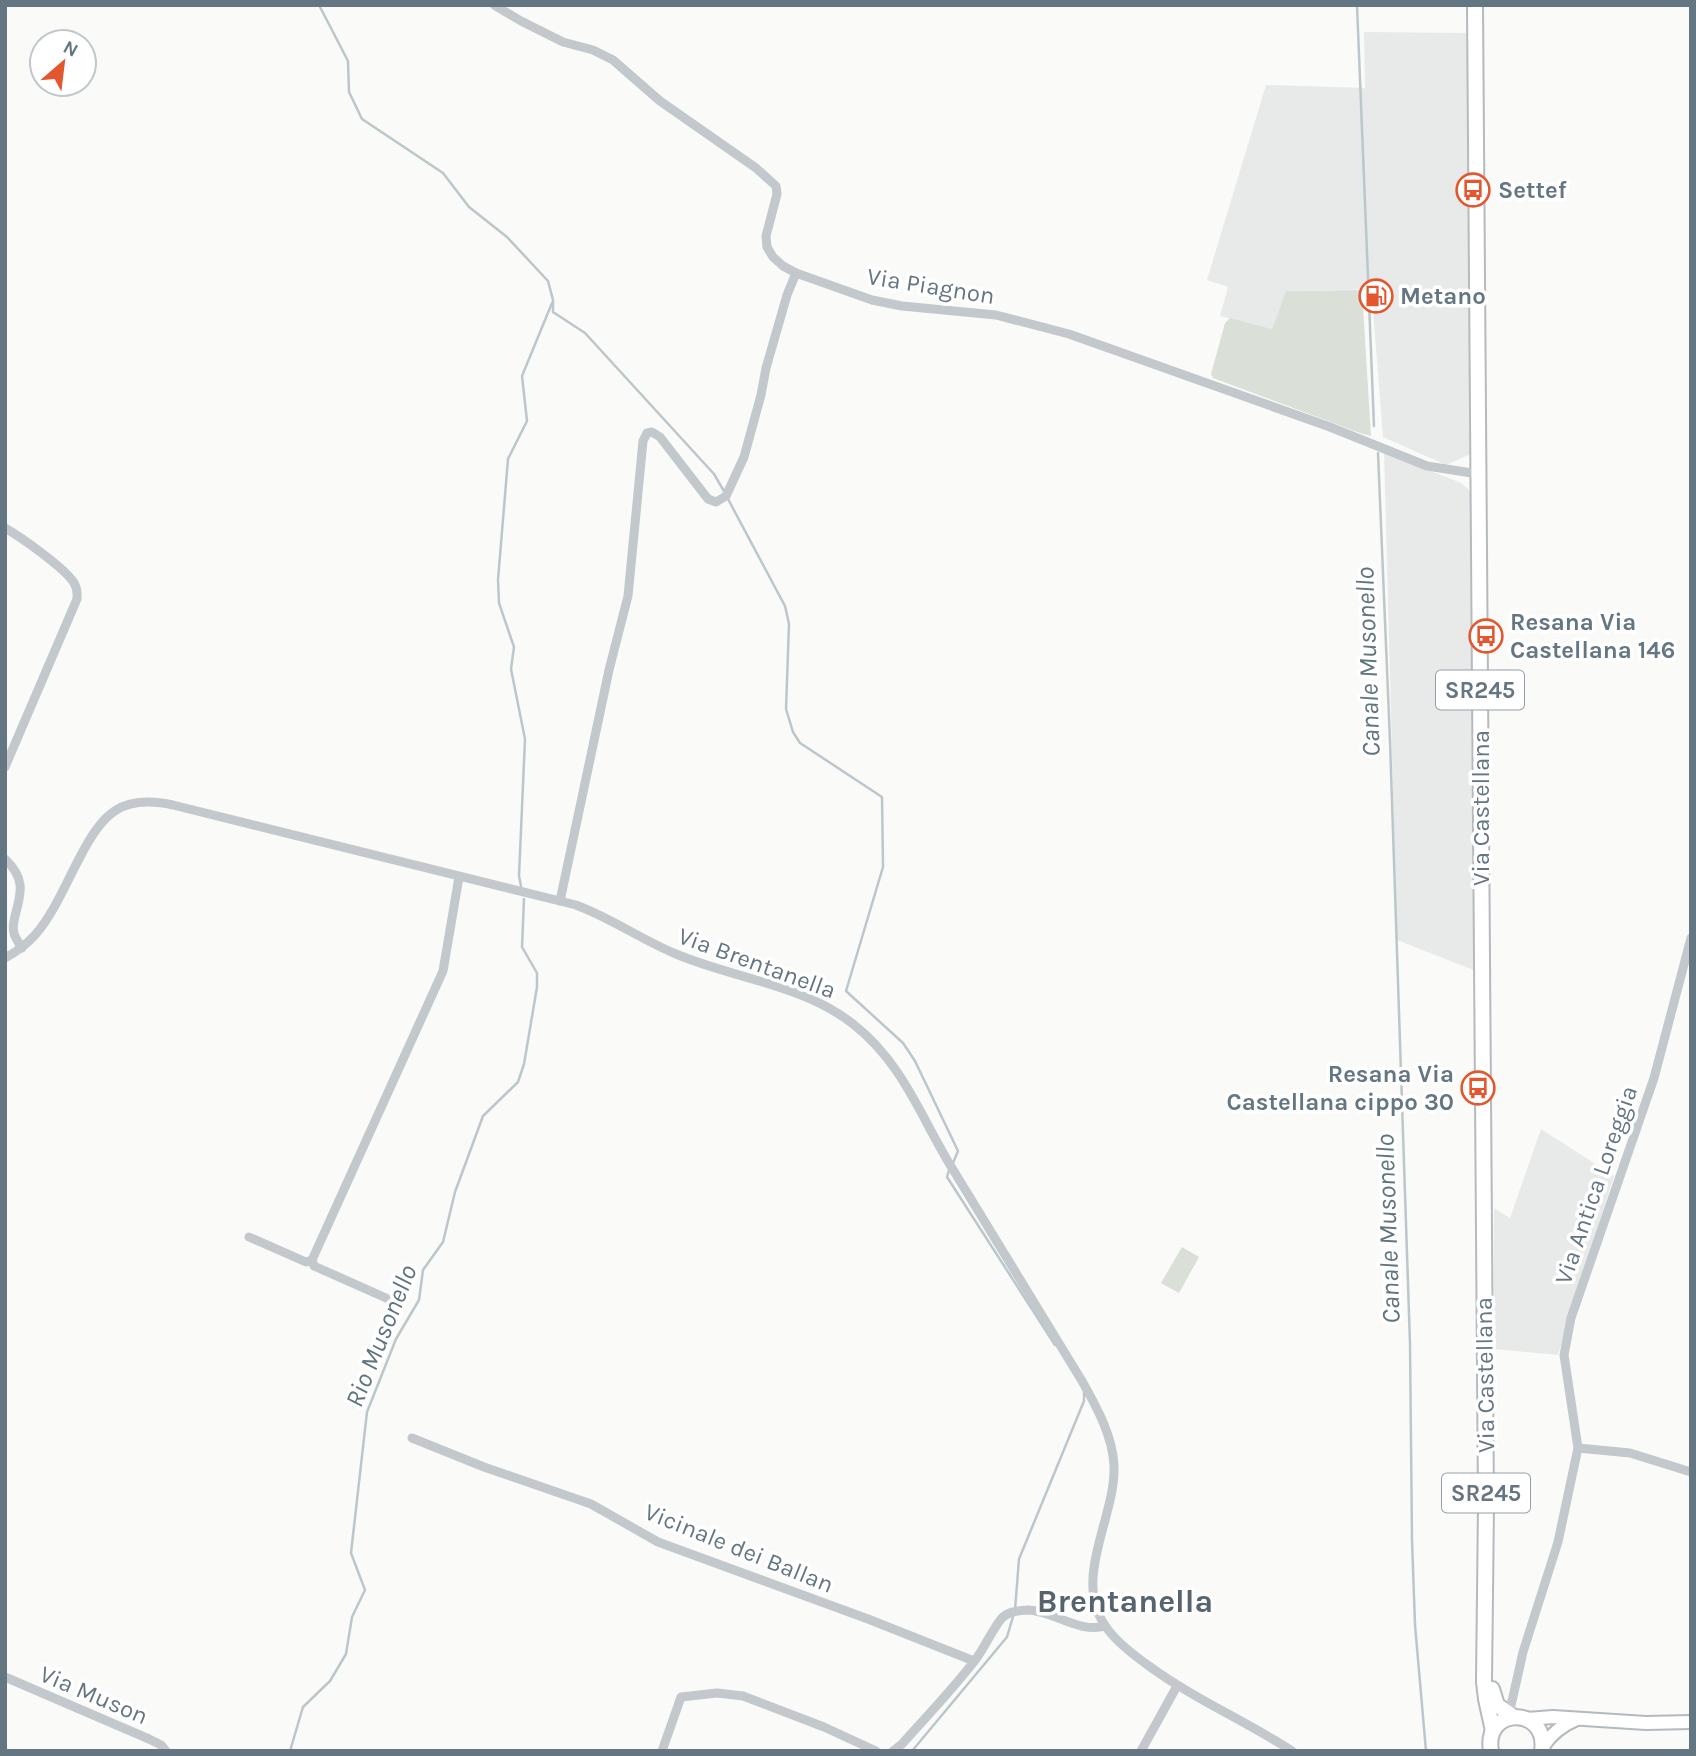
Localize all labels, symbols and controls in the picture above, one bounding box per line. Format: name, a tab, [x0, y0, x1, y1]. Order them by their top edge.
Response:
north arrow	[28, 28, 98, 98]
text: N	[59, 36, 82, 62]
bus stop icon: Settef	[1454, 171, 1492, 209]
place label: Settef	[1498, 176, 1567, 204]
street label: Via Piagnon	[865, 262, 997, 310]
fuel station icon: Metano	[1357, 277, 1395, 315]
place label: Metano	[1400, 282, 1486, 310]
water label: Canale Musonello	[1349, 566, 1387, 757]
place label: Resana Via Castellana 146	[1510, 608, 1675, 664]
bus stop icon: Resana Via Castellana 146	[1467, 617, 1505, 655]
road number: SR245	[1436, 670, 1524, 710]
street label: Via Castellana	[1467, 730, 1495, 886]
street label: Via Brentanella	[674, 922, 840, 1004]
place label: Resana Via Castellana cippo 30	[1227, 1060, 1454, 1116]
bus stop icon: Resana Via Castellana cippo 30	[1459, 1069, 1497, 1107]
street label: Via Antica Loreggia	[1549, 1082, 1643, 1288]
water label: Canale Musonello	[1369, 1133, 1407, 1324]
water label: Rio Musonello	[338, 1260, 424, 1412]
street label: Via Castellana	[1470, 1297, 1500, 1453]
road number: SR245	[1442, 1474, 1530, 1512]
street label: Vicinale dei Ballan	[640, 1497, 838, 1599]
district label: Brentanella	[1037, 1583, 1213, 1620]
street label: Via Muson	[36, 1660, 152, 1730]

